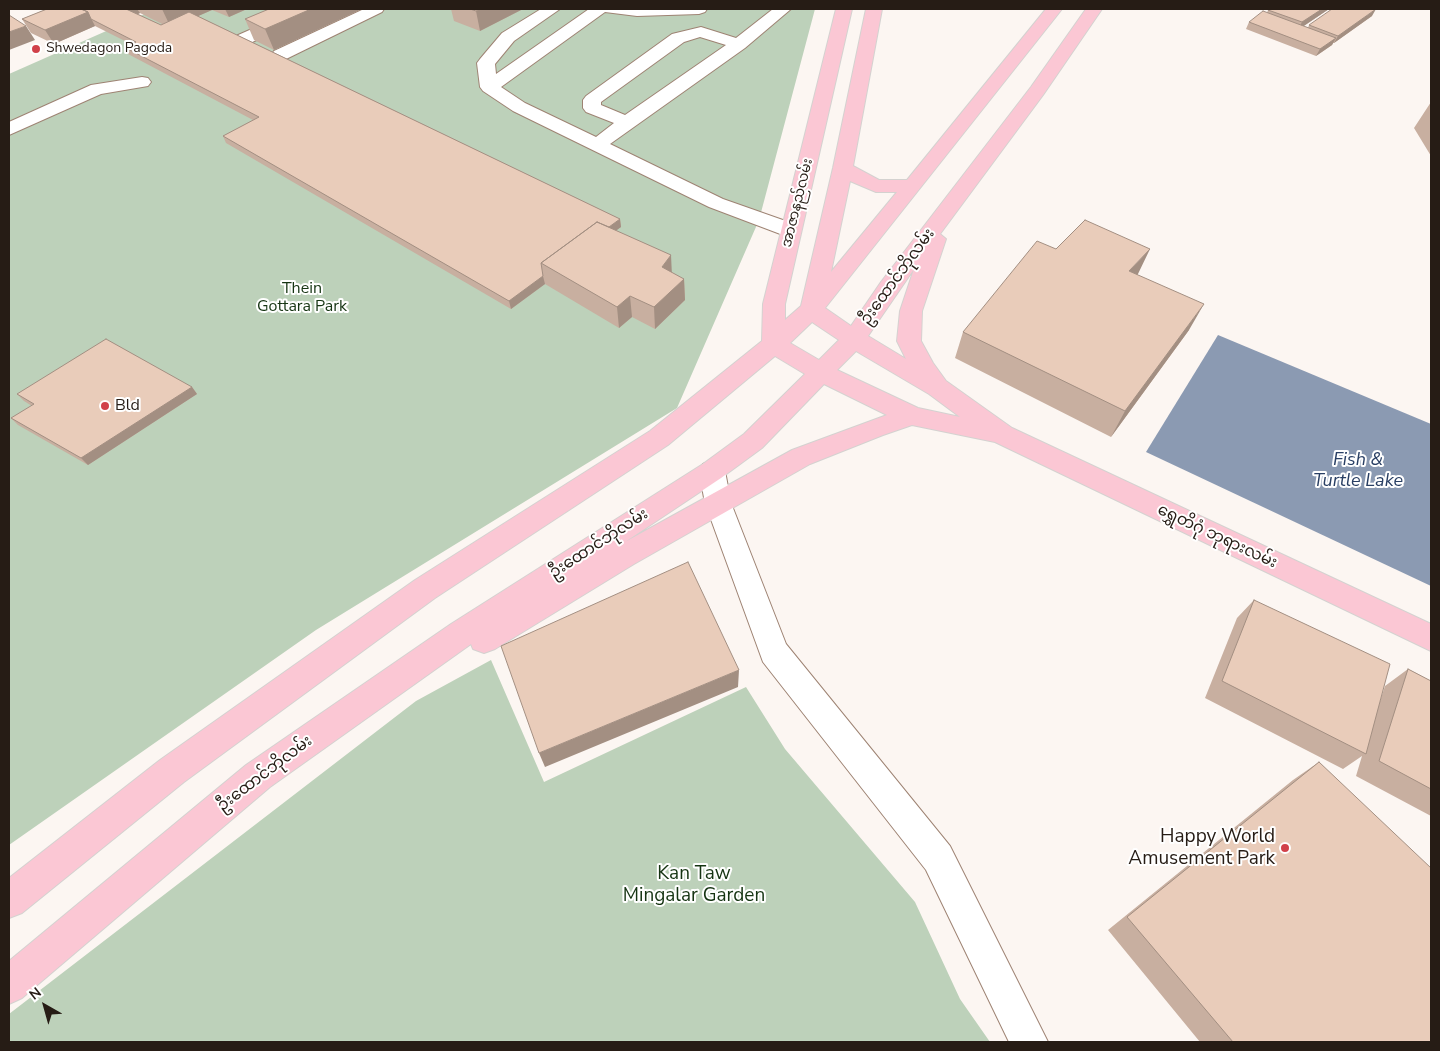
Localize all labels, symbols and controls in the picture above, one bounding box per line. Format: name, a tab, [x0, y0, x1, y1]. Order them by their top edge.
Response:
place label: Shwedagon Pagoda	[46, 41, 172, 57]
marker: Shwedagon Pagoda	[30, 43, 42, 55]
street label: အာဇာနည်လမ်း	[779, 157, 817, 249]
street label: ဦးထောင်ဘိုလမ်း	[857, 225, 939, 329]
park label: Thein Gottara Park	[257, 279, 347, 317]
place label: Bld	[115, 396, 140, 416]
marker: Bld	[99, 400, 111, 412]
water label: Fish & Turtle Lake	[1313, 450, 1403, 492]
street label: ရွှေတိဂုံ ဘုရားလမ်း	[1154, 501, 1280, 573]
street label: ဦးထောင်ဘိုလမ်း	[546, 505, 652, 583]
street label: ဦးထောင်ဘိုလမ်း	[214, 732, 316, 816]
place label: Happy World Amusement Park	[1128, 826, 1275, 870]
marker: Happy World Amusement Park	[1279, 842, 1291, 854]
park label: Kan Taw Mingalar Garden	[623, 863, 765, 907]
north arrow	[20, 981, 70, 1031]
text: N	[25, 983, 45, 1005]

